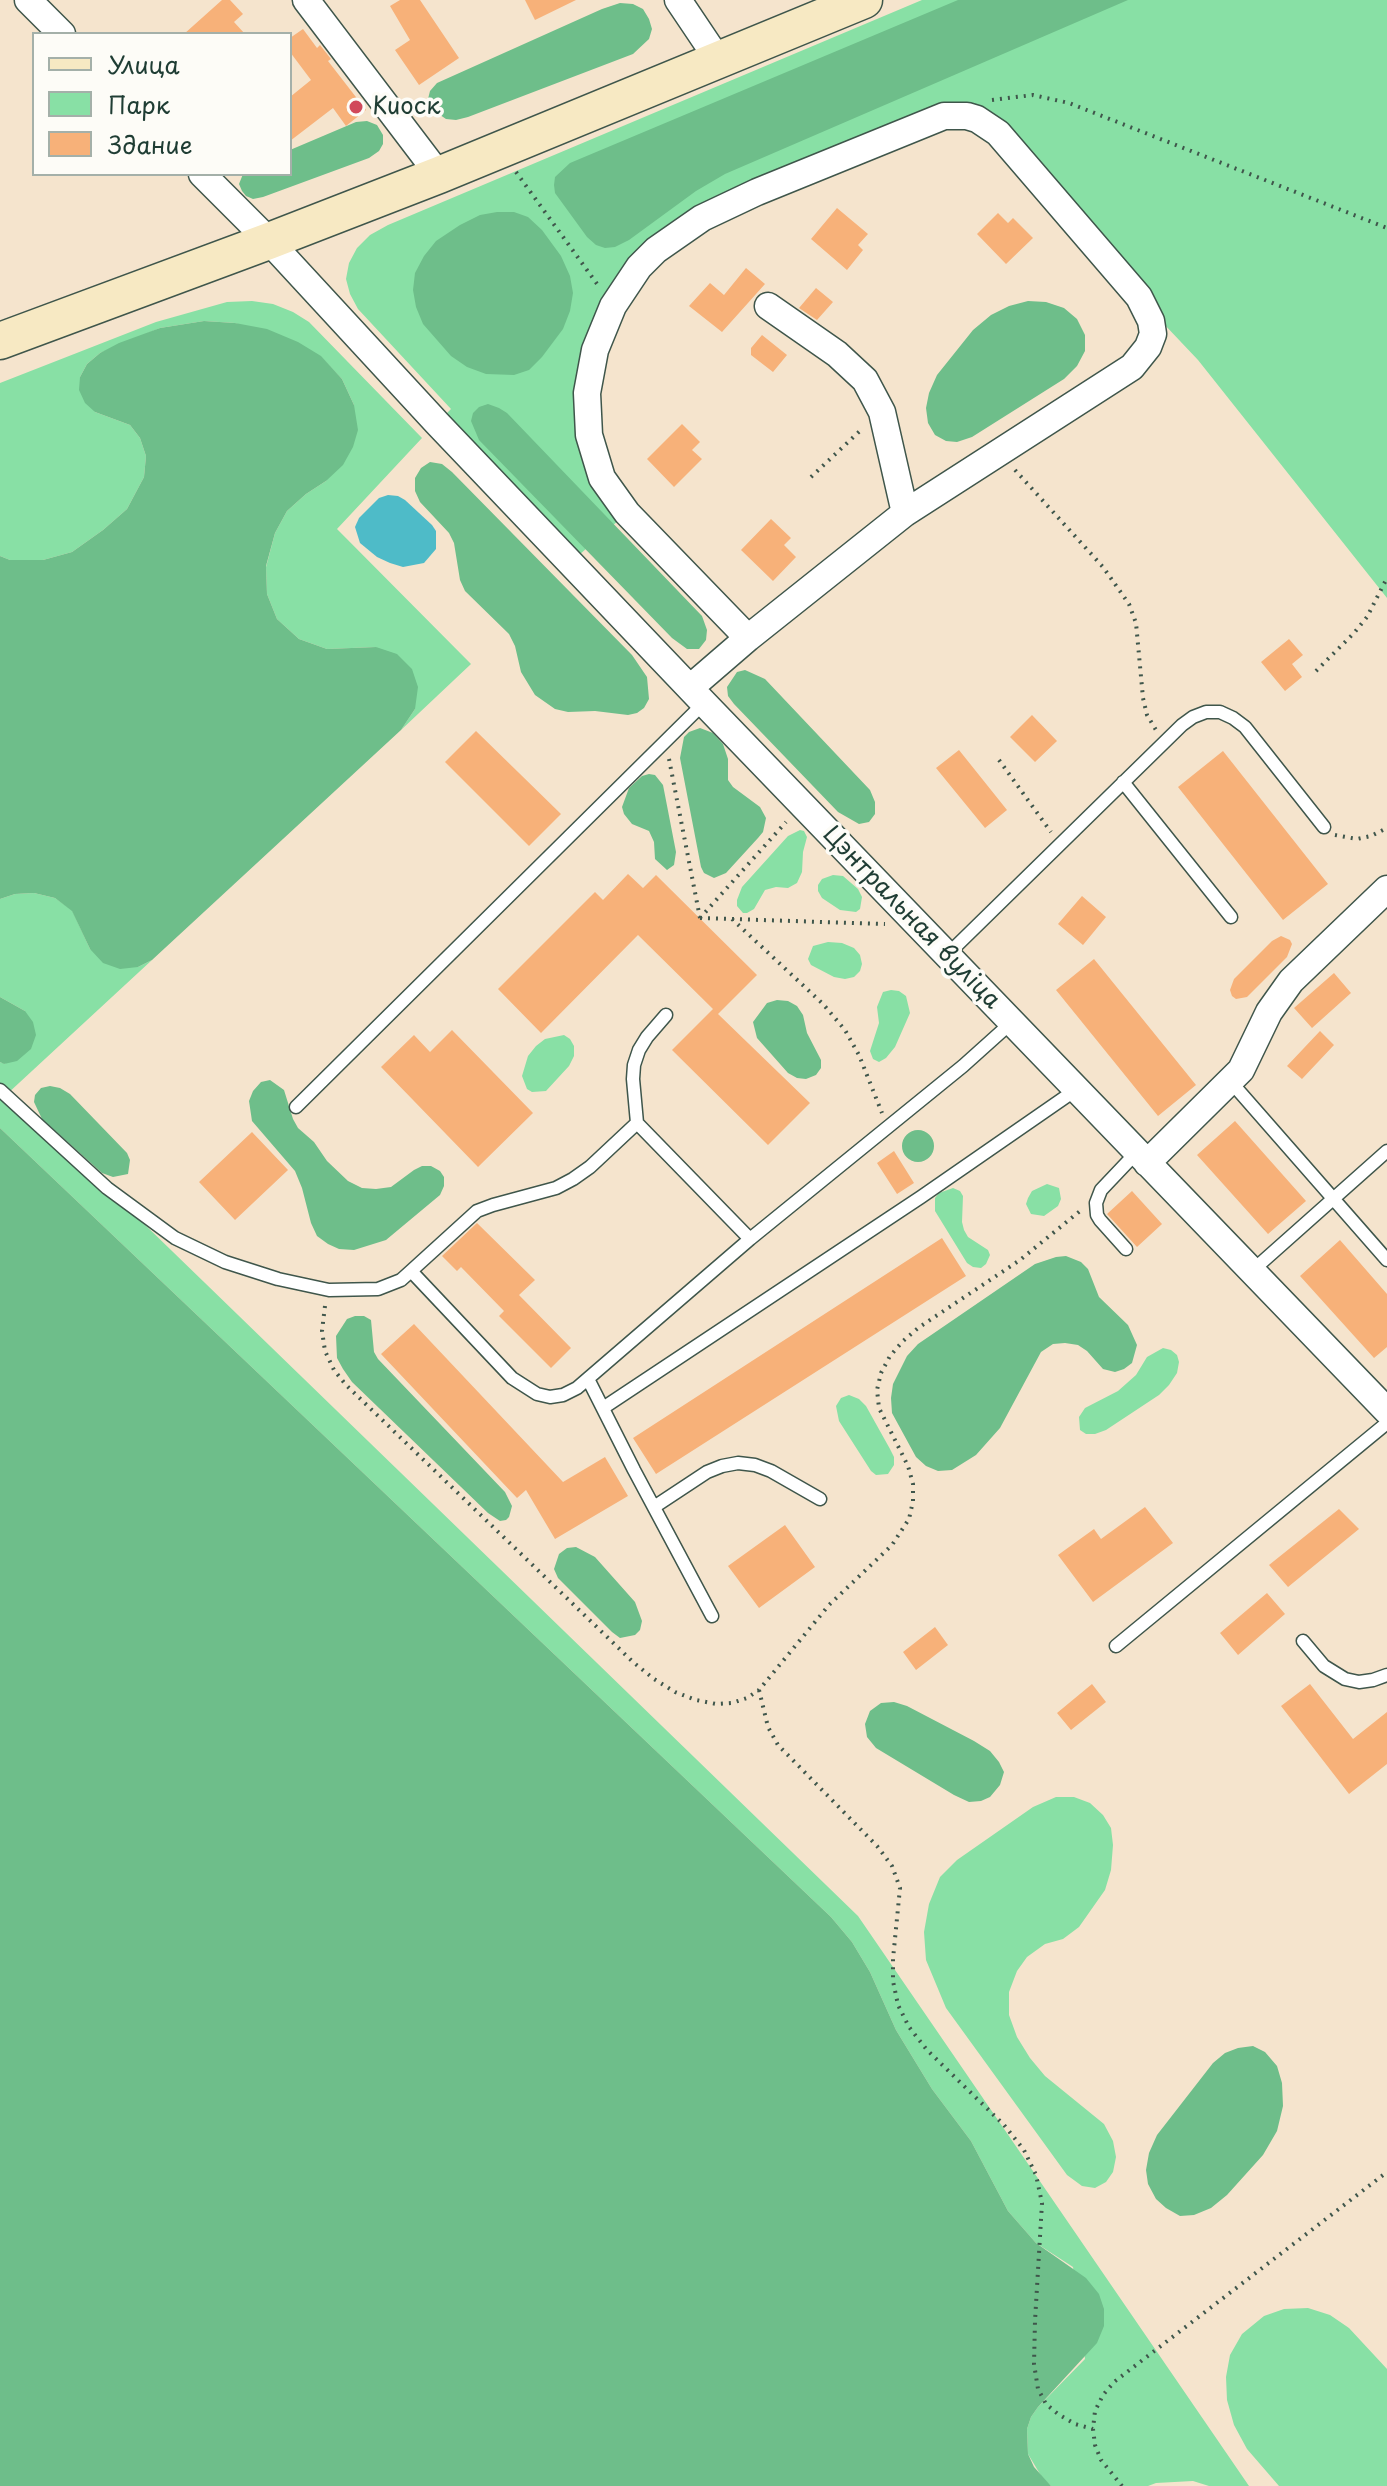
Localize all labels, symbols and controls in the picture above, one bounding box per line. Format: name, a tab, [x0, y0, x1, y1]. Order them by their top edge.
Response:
legend	[32, 32, 292, 176]
text: Улица	[108, 46, 180, 82]
text: Парк	[108, 86, 170, 122]
place label: Киоск	[372, 93, 440, 121]
marker: Киоск	[347, 98, 365, 116]
text: Здание	[108, 126, 193, 162]
street label: Цэнтральная вуліца	[816, 820, 1006, 1016]

